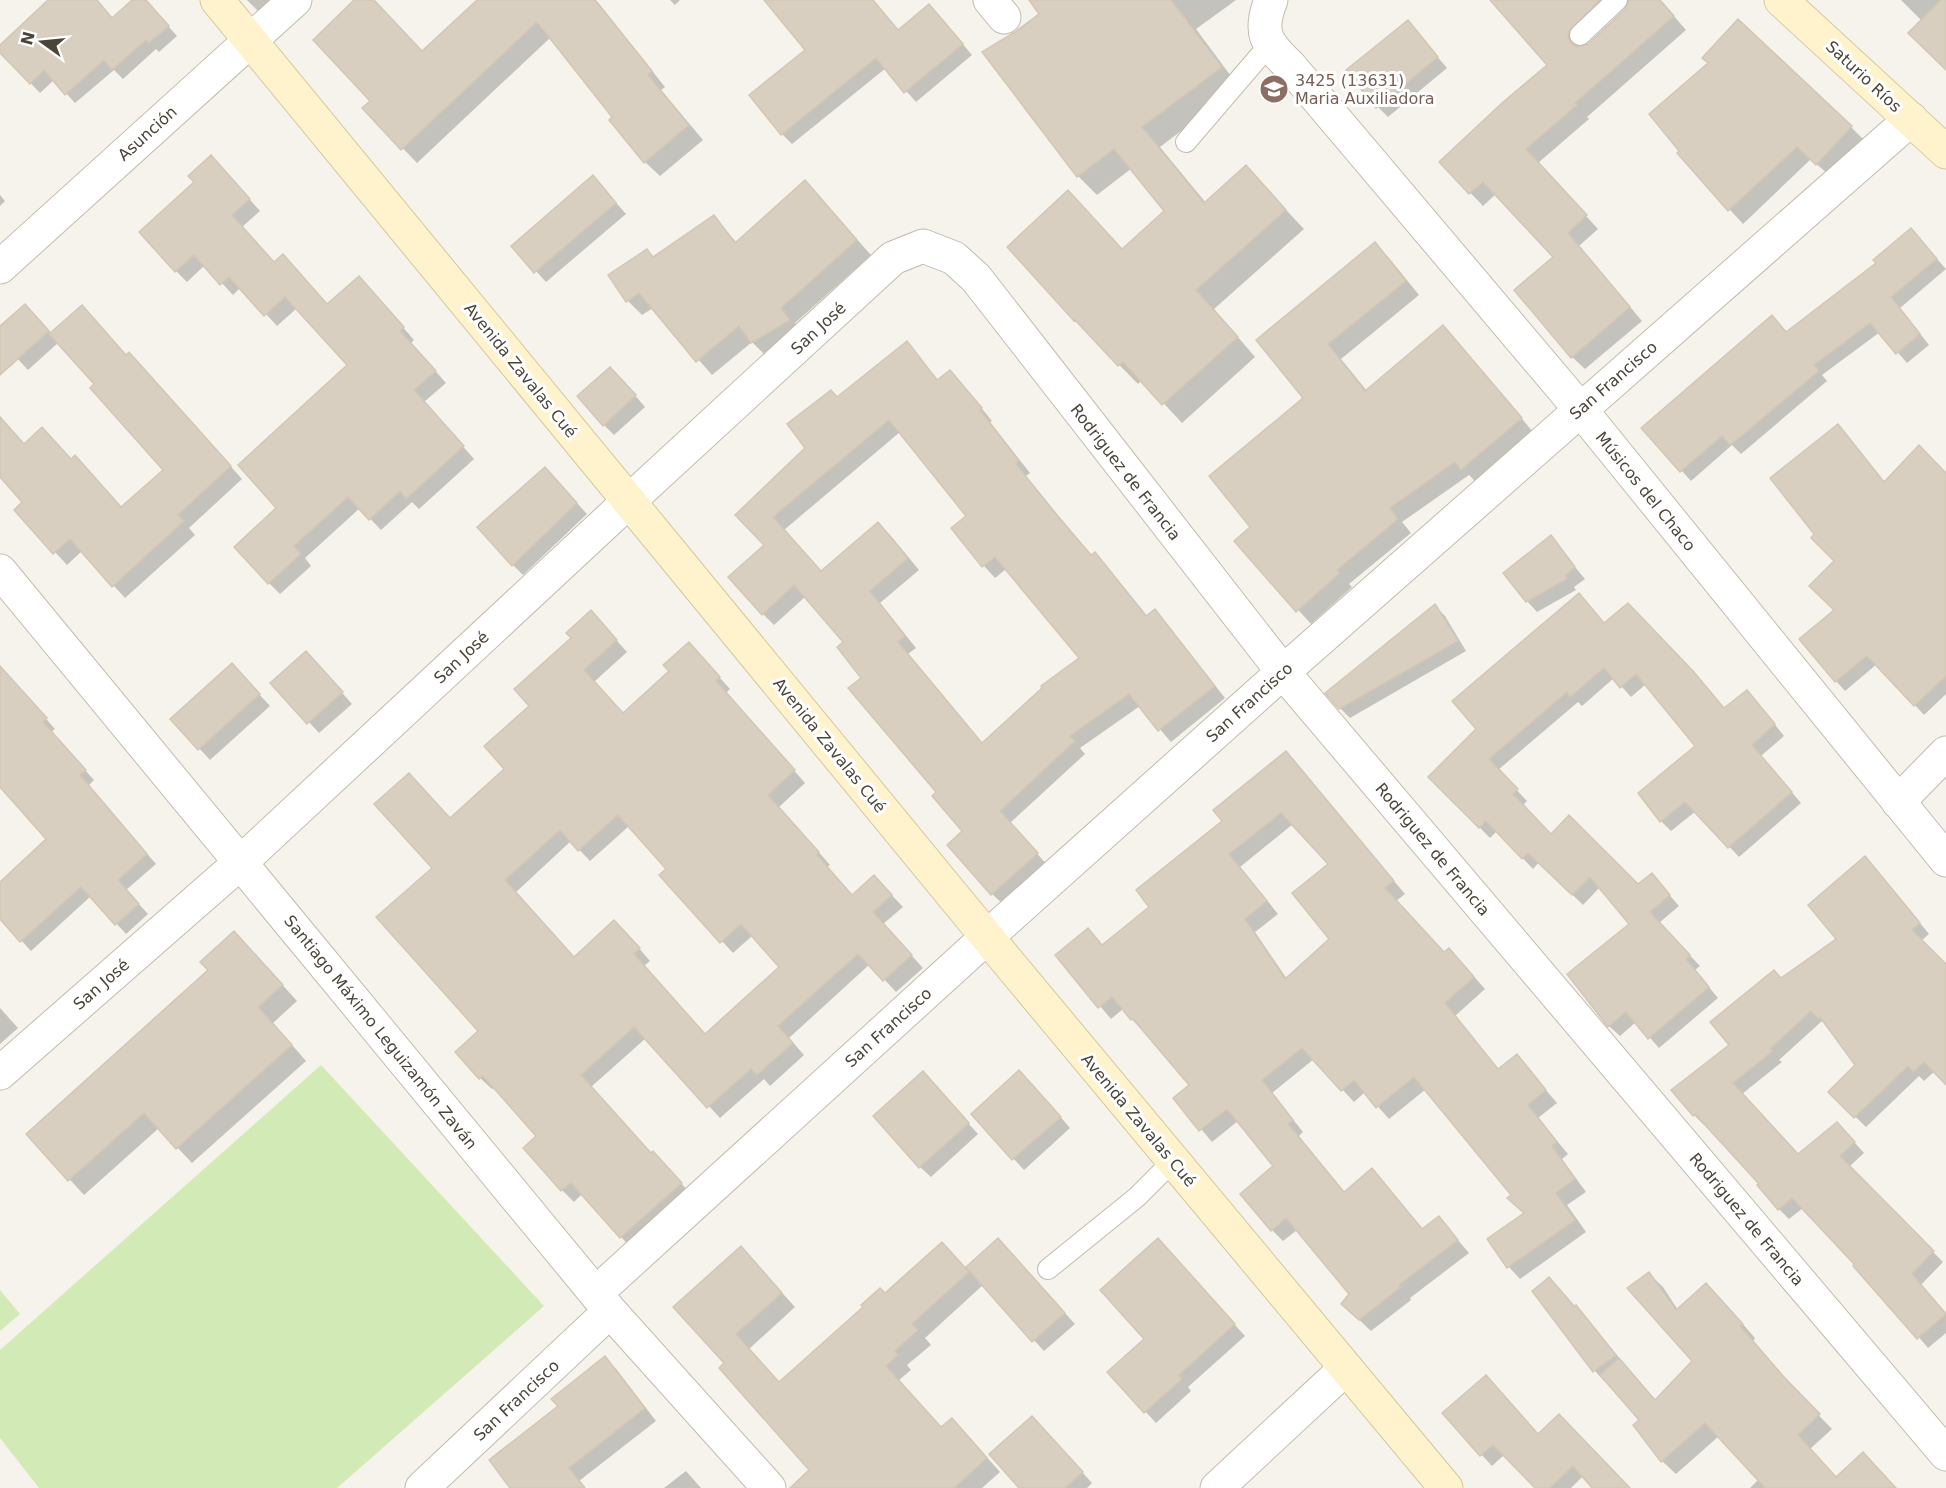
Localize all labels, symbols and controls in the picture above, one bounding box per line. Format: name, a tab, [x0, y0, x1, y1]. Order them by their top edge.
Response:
north arrow	[12, 12, 72, 72]
text: N	[17, 29, 39, 47]
street label: Saturio Ríos	[1822, 37, 1905, 116]
place label: 3425 (13631) Maria Auxiliadora	[1295, 71, 1435, 108]
school or university icon: 3425 (13631) Maria Auxiliadora	[1258, 73, 1290, 105]
street label: Asunción	[114, 102, 181, 165]
street label: San José	[787, 298, 850, 358]
street label: Avenida Zavalas Cué	[460, 299, 581, 442]
street label: San Francisco	[1566, 337, 1661, 424]
street label: Rodriguez de Francia	[1067, 400, 1185, 544]
street label: Músicos del Chaco	[1592, 428, 1700, 555]
street label: San José	[430, 627, 493, 687]
street label: San Francisco	[1202, 659, 1297, 746]
street label: Avenida Zavalas Cué	[769, 674, 890, 817]
street label: Rodriguez de Francia	[1371, 779, 1494, 920]
street label: Santiago Máximo Leguizamón Zaván	[280, 911, 481, 1153]
street label: San José	[69, 955, 133, 1014]
street label: San Francisco	[841, 984, 936, 1071]
street label: Avenida Zavalas Cué	[1077, 1050, 1200, 1191]
street label: Rodriguez de Francia	[1685, 1149, 1808, 1290]
street label: San Francisco	[470, 1356, 563, 1445]

